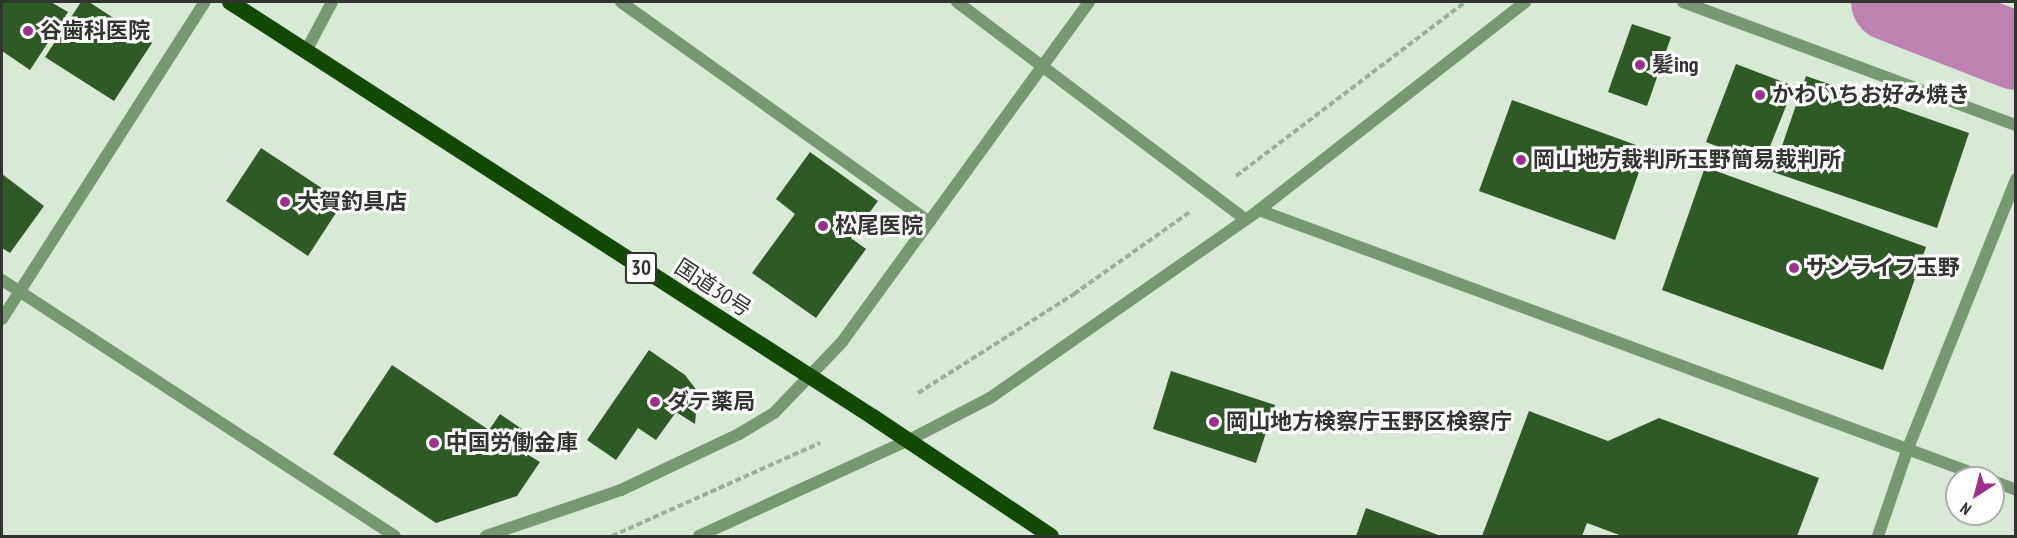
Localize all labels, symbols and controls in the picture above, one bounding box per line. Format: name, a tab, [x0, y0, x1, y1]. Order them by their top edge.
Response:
place label: 谷歯科医院	[40, 18, 150, 44]
marker: 谷歯科医院	[21, 24, 35, 38]
place label: 髪ing	[1652, 52, 1699, 78]
marker: 髪ing	[1633, 58, 1647, 72]
place label: かわいちお好み焼き	[1772, 82, 1970, 108]
marker: かわいちお好み焼き	[1753, 88, 1767, 102]
place label: 岡山地方裁判所玉野簡易裁判所	[1533, 147, 1841, 173]
marker: 岡山地方裁判所玉野簡易裁判所	[1514, 153, 1528, 167]
place label: 大賀釣具店	[297, 189, 407, 215]
marker: 大賀釣具店	[278, 195, 292, 209]
place label: 松尾医院	[835, 213, 923, 239]
marker: 松尾医院	[816, 219, 830, 233]
road number: 30	[624, 250, 658, 286]
street label: 国道30号	[670, 254, 756, 322]
place label: サンライフ玉野	[1806, 255, 1960, 281]
marker: サンライフ玉野	[1787, 261, 1801, 275]
place label: ダテ薬局	[667, 389, 755, 415]
marker: ダテ薬局	[648, 395, 662, 409]
place label: 岡山地方検察庁玉野区検察庁	[1226, 409, 1512, 435]
marker: 岡山地方検察庁玉野区検察庁	[1207, 415, 1221, 429]
place label: 中国労働金庫	[446, 430, 578, 456]
marker: 中国労働金庫	[427, 436, 441, 450]
north arrow	[1945, 466, 2005, 526]
text: N	[1956, 498, 1975, 520]

